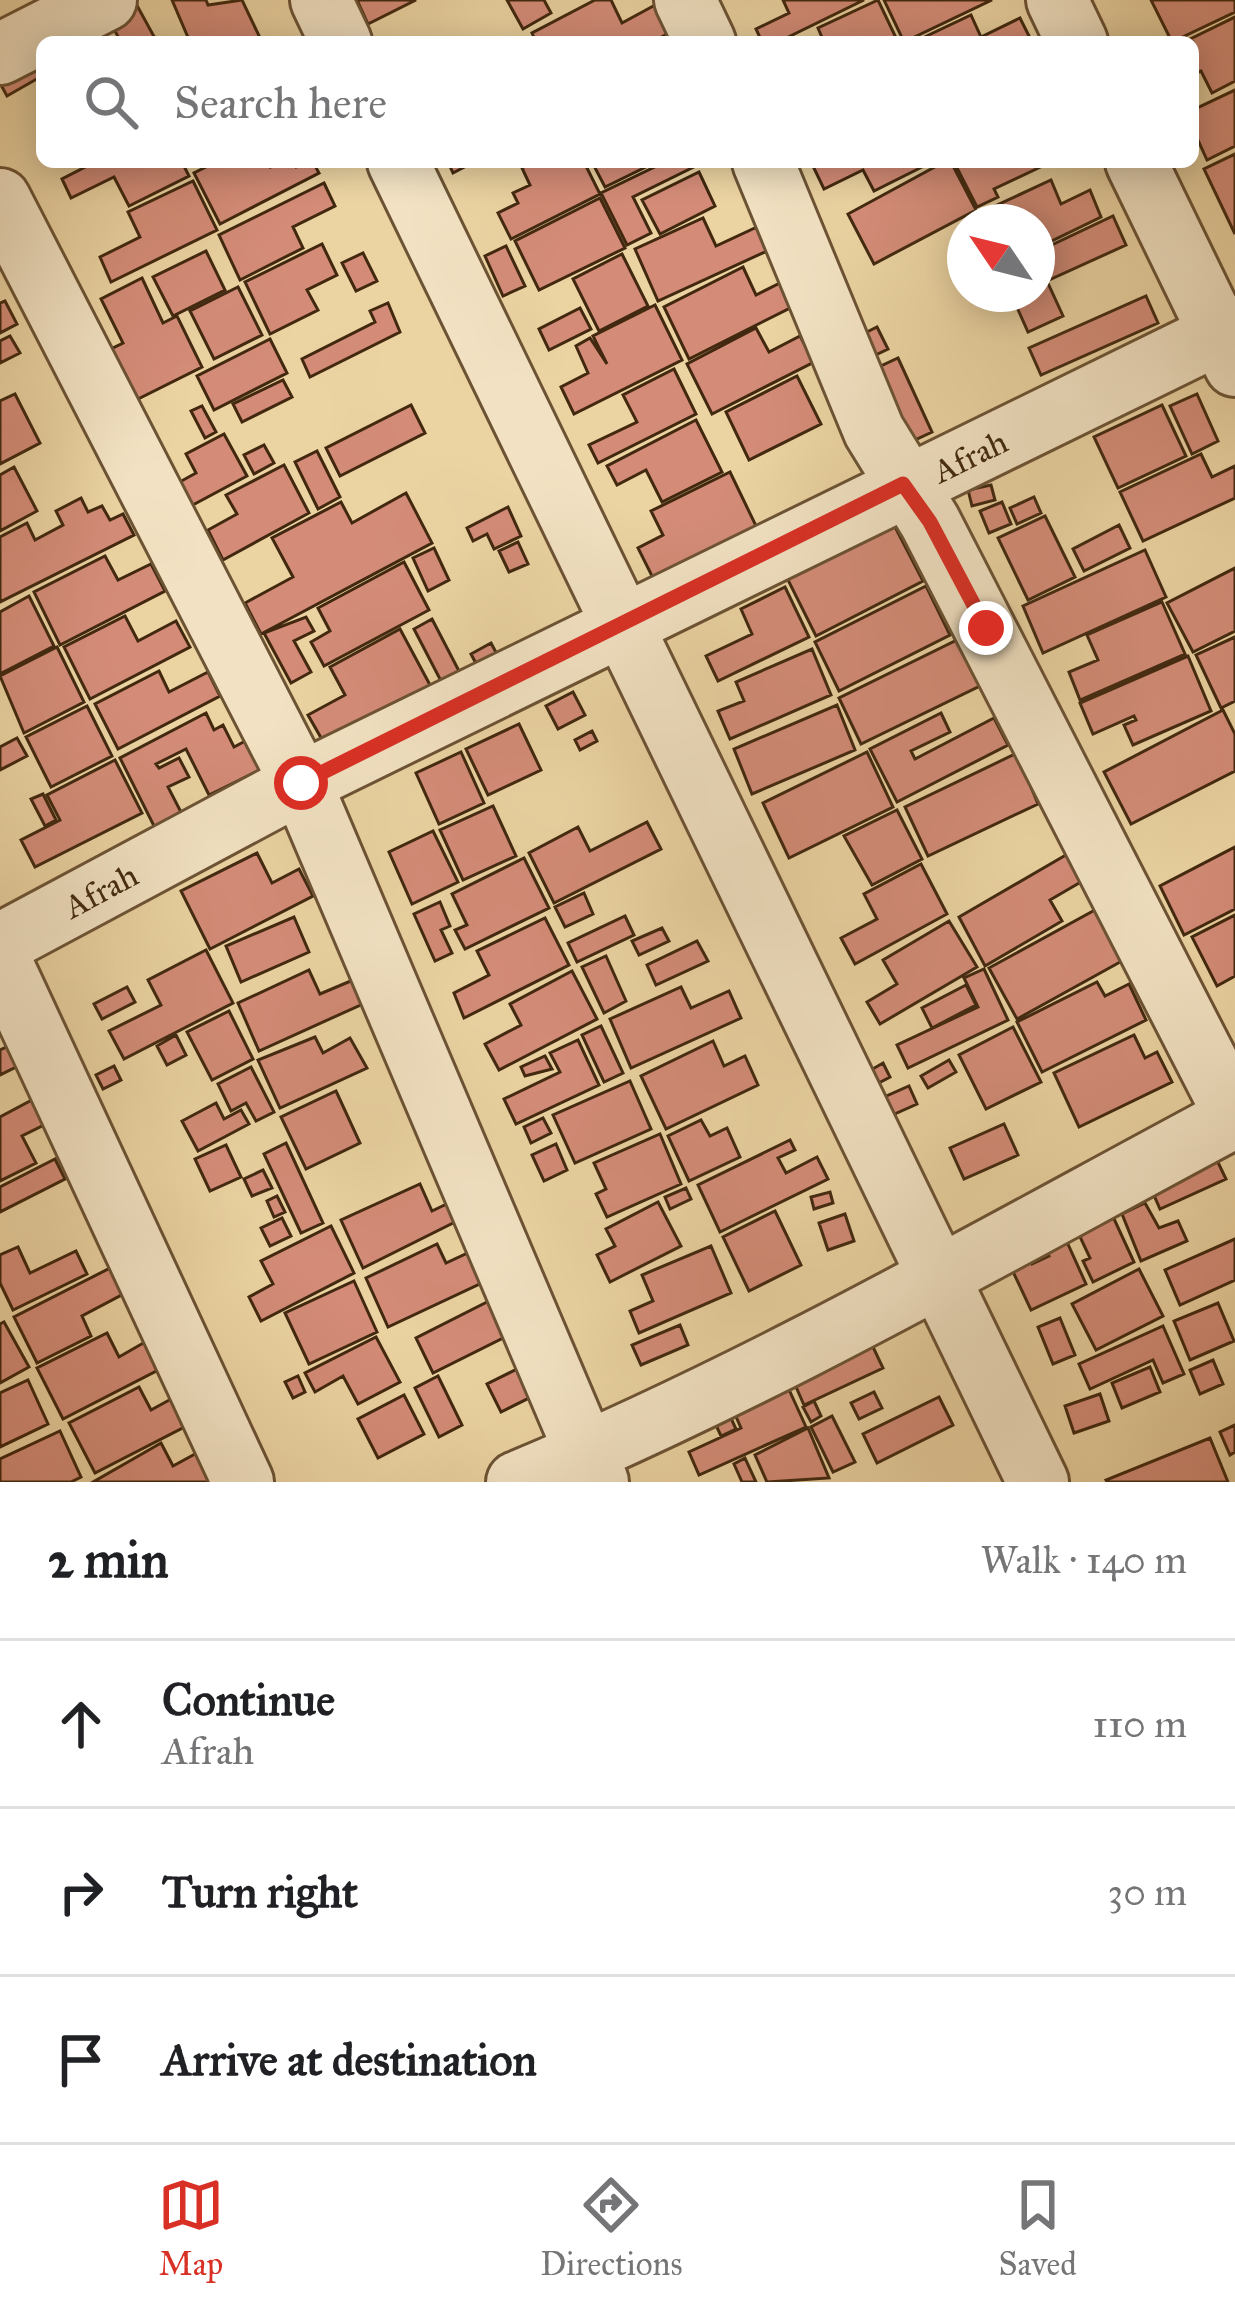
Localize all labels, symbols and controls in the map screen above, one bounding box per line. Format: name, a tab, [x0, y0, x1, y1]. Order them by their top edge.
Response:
search box	[36, 36, 1199, 168]
icon: search	[78, 69, 144, 135]
text: Search here	[174, 75, 387, 130]
north arrow	[947, 204, 1055, 312]
street label: Afrah	[925, 422, 1014, 493]
route end	[959, 601, 1013, 655]
route start	[274, 756, 328, 810]
street label: Afrah	[55, 855, 145, 928]
text: 2 min	[48, 1529, 169, 1591]
text: Walk · 140 m	[980, 1536, 1187, 1584]
text: Continue	[162, 1672, 335, 1727]
icon: ahead	[48, 1691, 114, 1757]
text: 110 m	[1092, 1700, 1187, 1748]
text: Afrah	[162, 1727, 254, 1775]
icon: right	[48, 1859, 114, 1925]
text: Turn right	[162, 1864, 358, 1919]
text: 30 m	[1108, 1868, 1187, 1916]
icon: arrive	[48, 2027, 114, 2093]
text: Arrive at destination	[162, 2032, 537, 2087]
tab: Map	[158, 2172, 224, 2284]
tab: Directions	[540, 2172, 682, 2284]
tab: Saved	[999, 2172, 1077, 2284]

